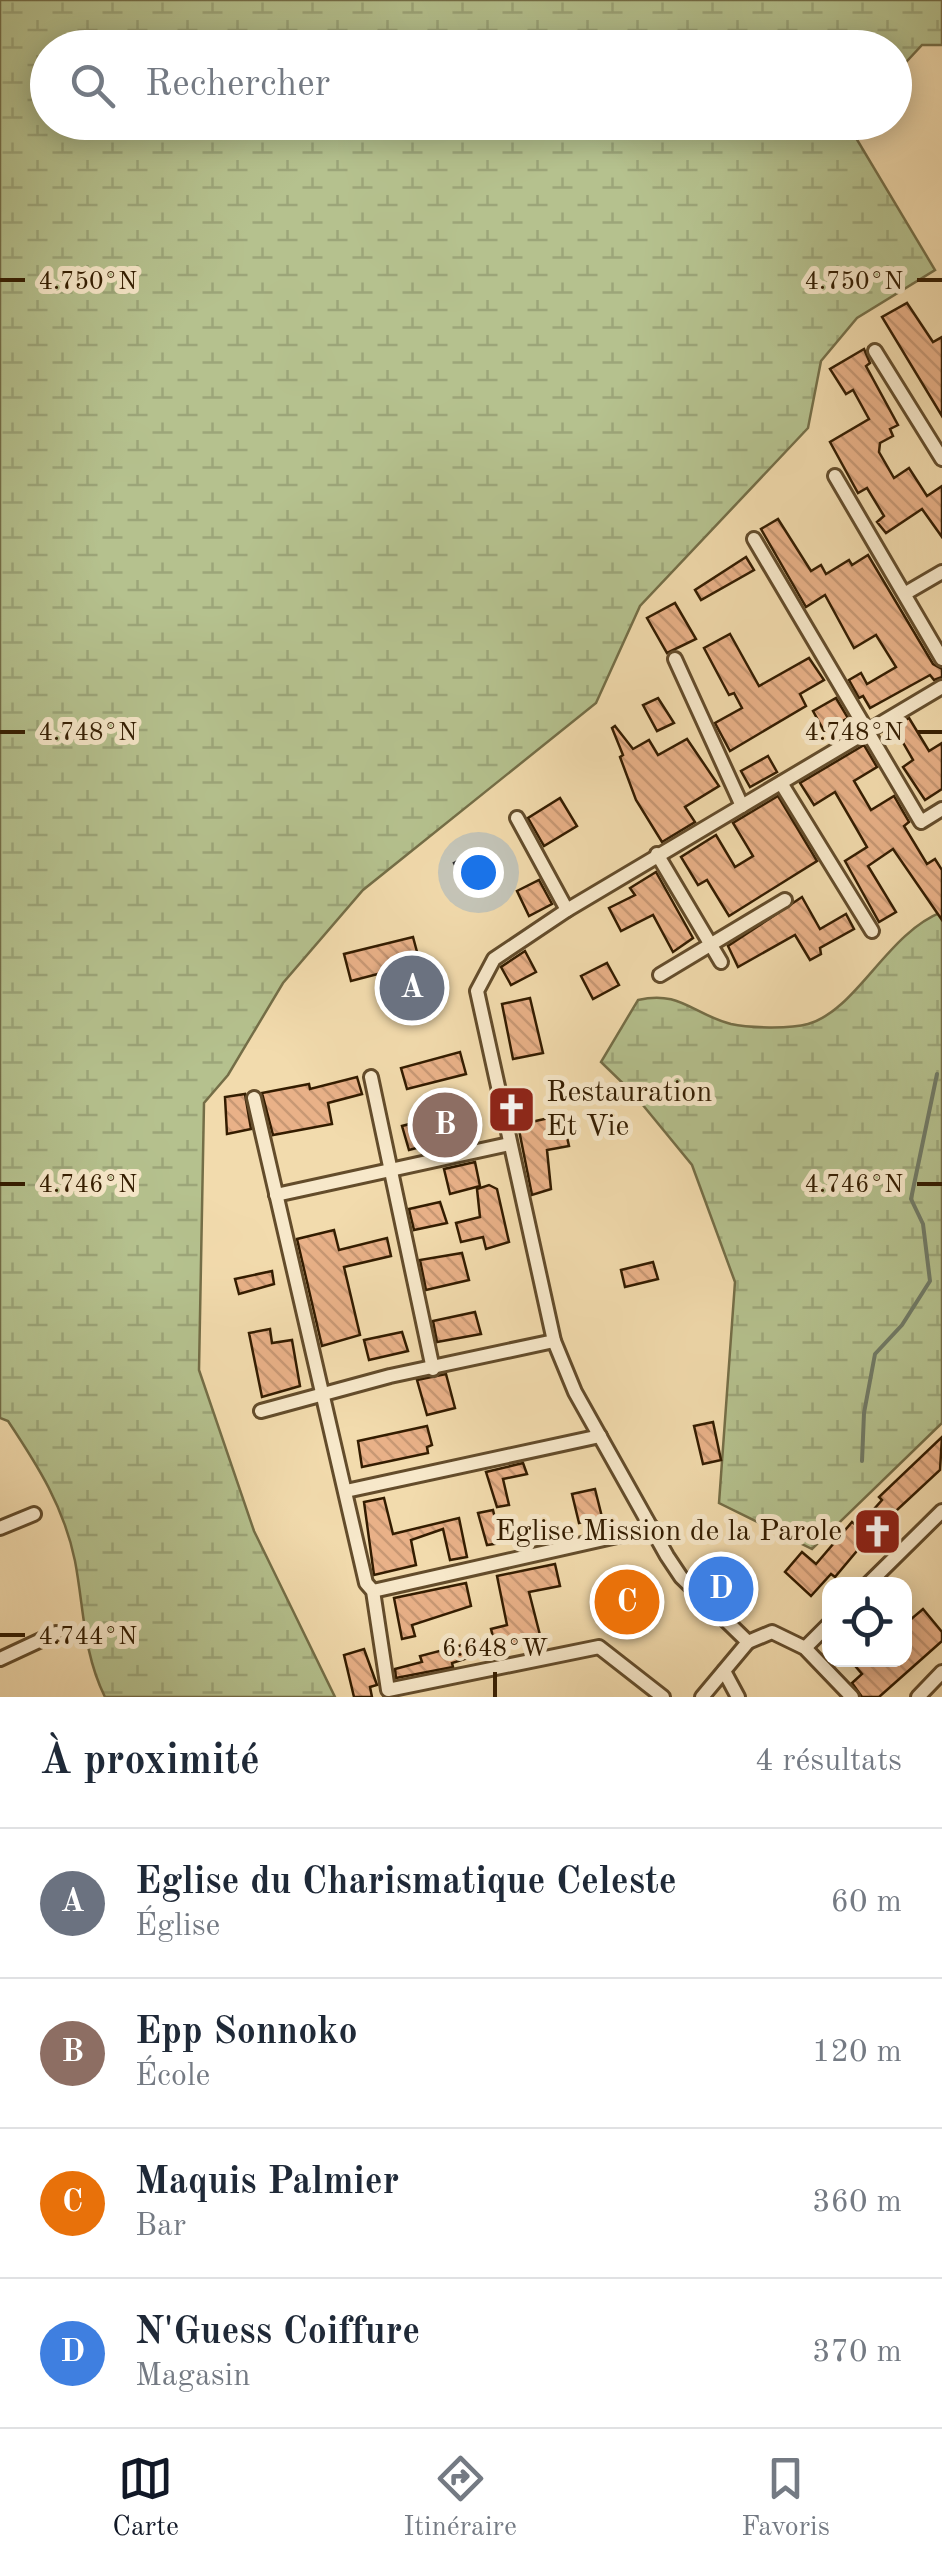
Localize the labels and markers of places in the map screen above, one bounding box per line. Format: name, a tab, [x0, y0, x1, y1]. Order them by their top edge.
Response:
pin: A	[380, 950, 444, 1026]
place label: Restauration Et Vie	[546, 1078, 712, 1142]
church icon: Restauration Et Vie	[485, 1084, 537, 1136]
pin: B	[412, 1088, 478, 1162]
church icon: Eglise Mission de la Parole	[851, 1506, 903, 1558]
place label: Eglise Mission de la Parole	[495, 1517, 842, 1547]
pin: D	[688, 1552, 754, 1626]
pin: C	[594, 1564, 660, 1640]

